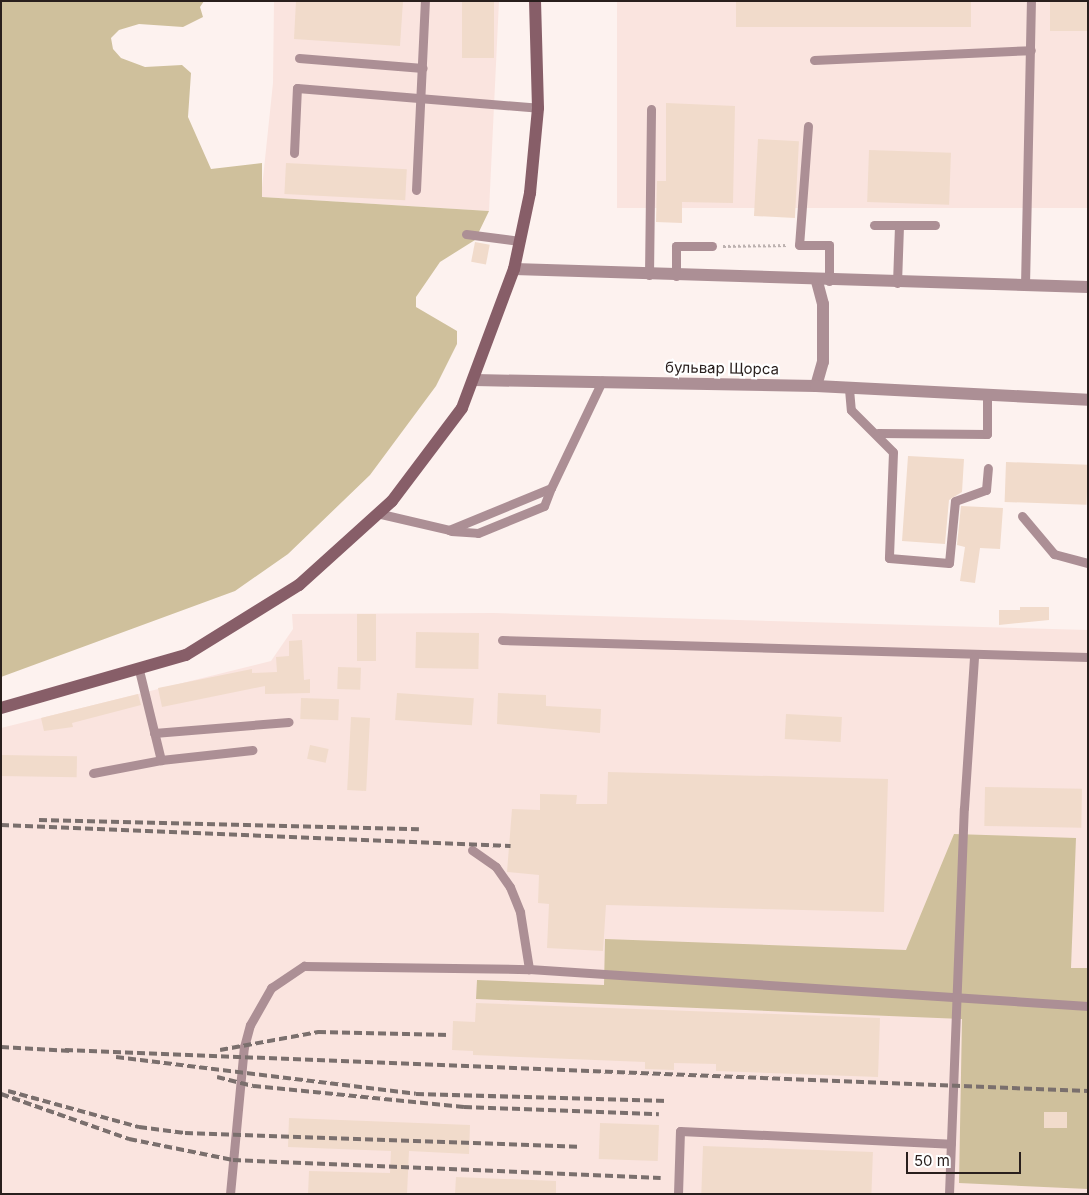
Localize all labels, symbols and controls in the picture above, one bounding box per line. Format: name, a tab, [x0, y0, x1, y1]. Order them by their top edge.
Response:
street label: бульвар Щорса	[665, 358, 779, 378]
scale bar	[909, 1142, 1024, 1174]
text: 50 m	[914, 1151, 950, 1170]

